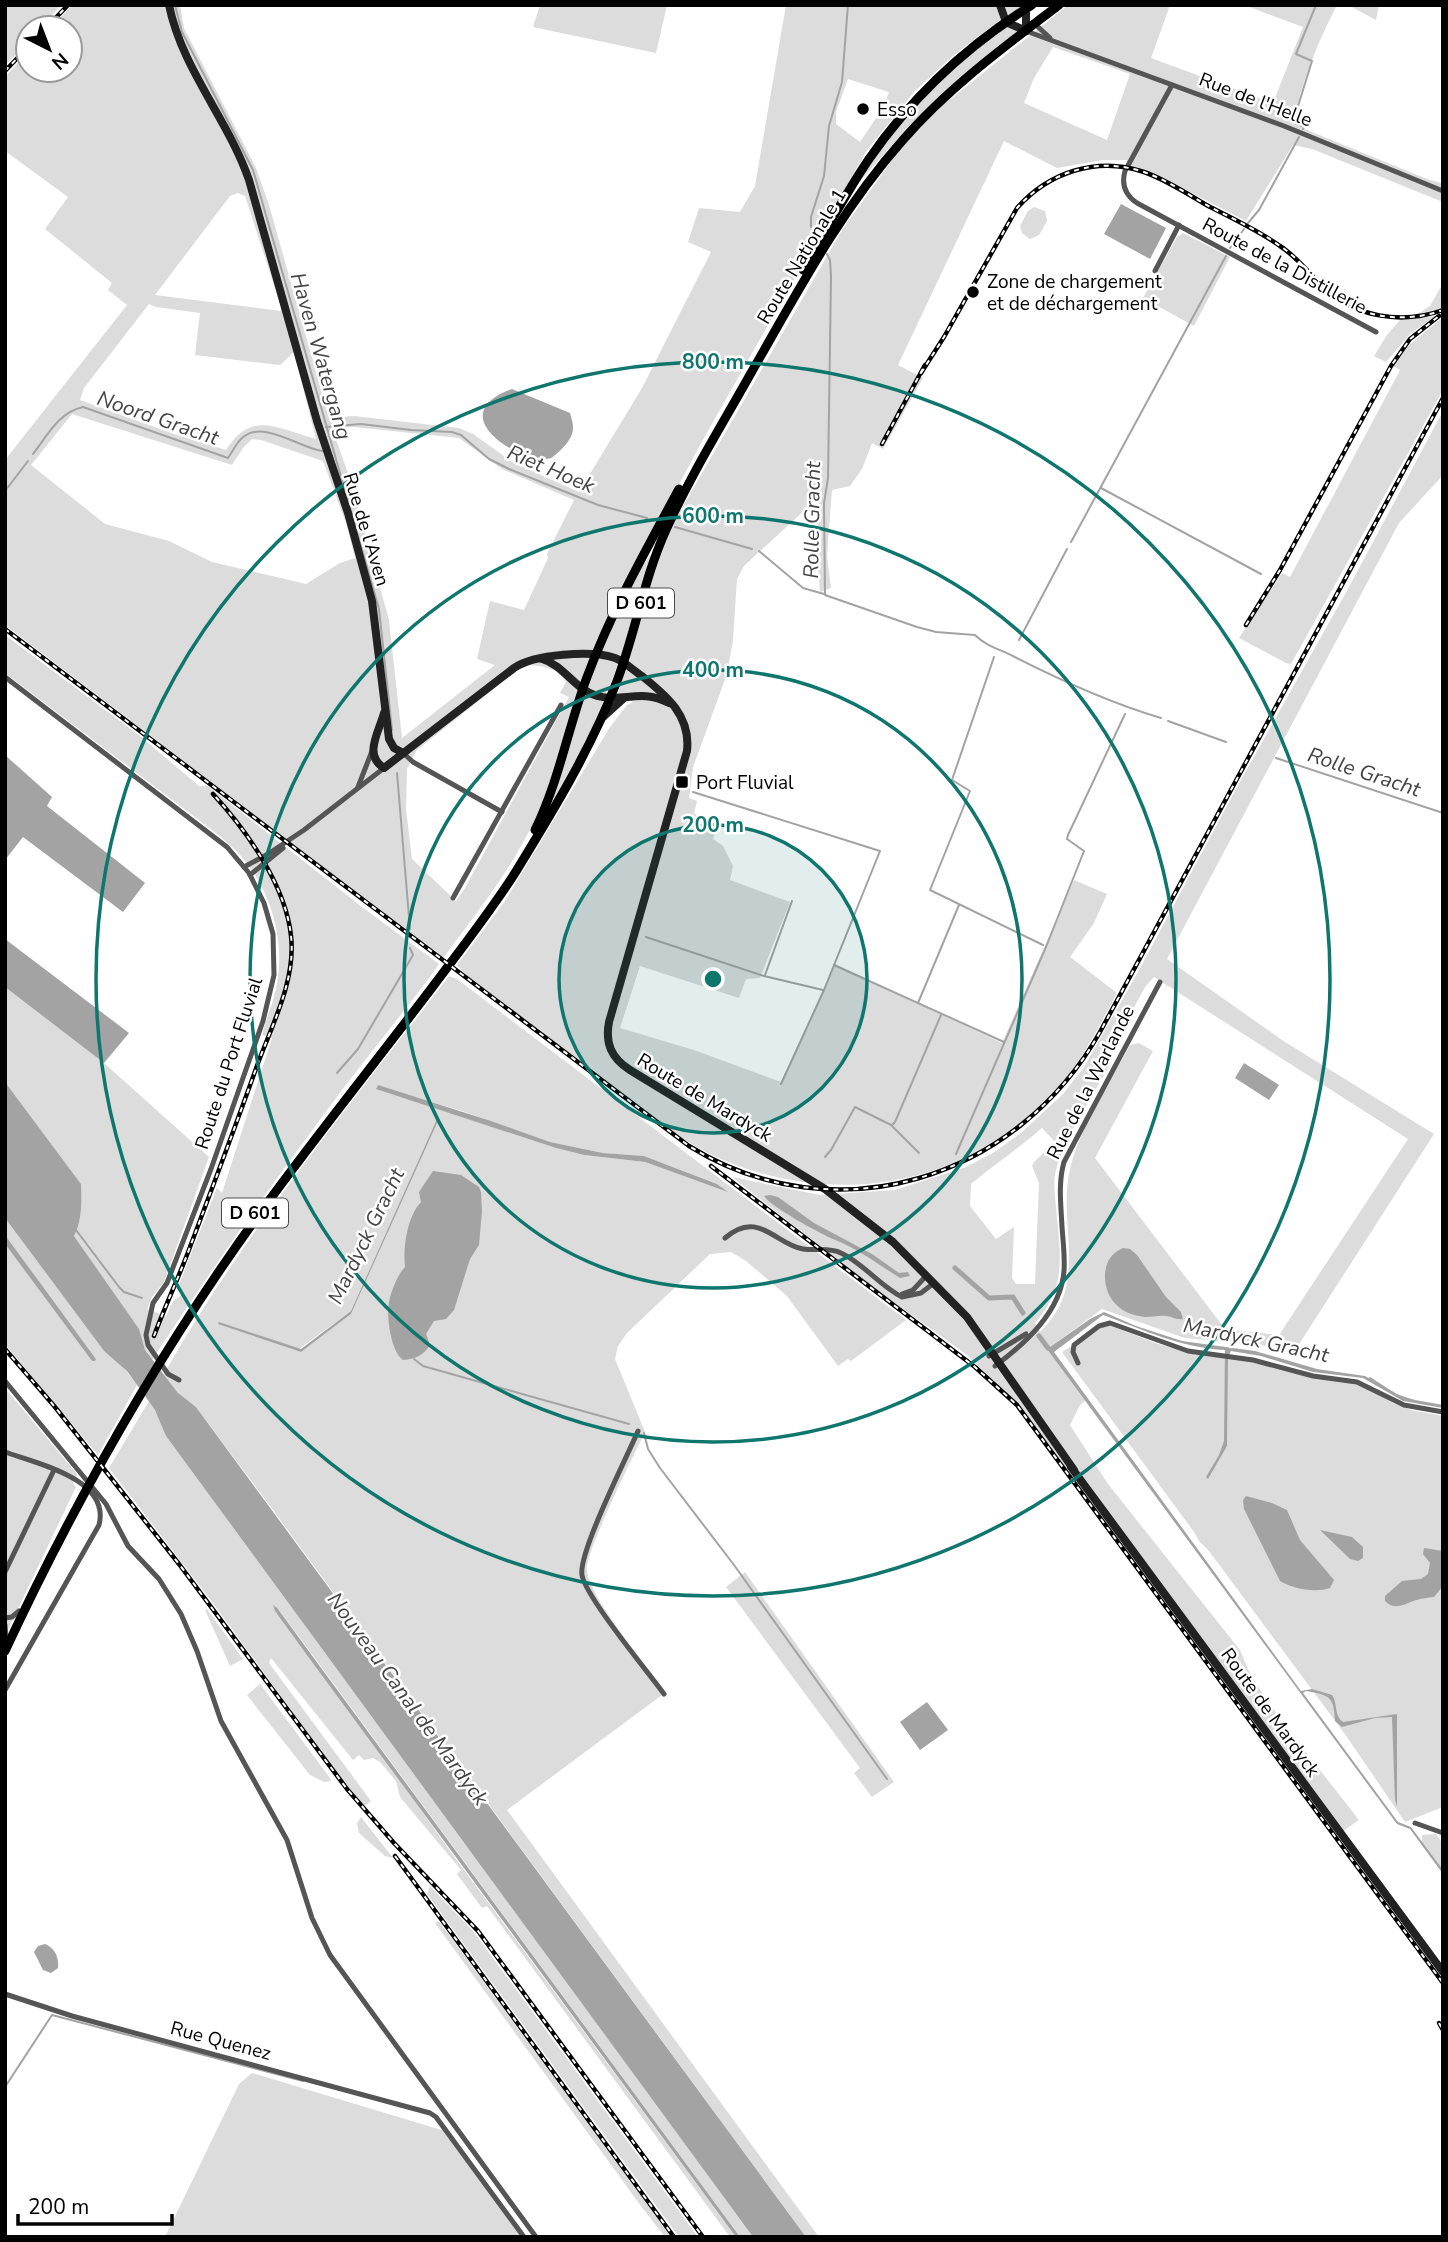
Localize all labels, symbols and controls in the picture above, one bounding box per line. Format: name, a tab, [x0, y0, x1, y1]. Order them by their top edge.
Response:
north arrow	[14, 14, 84, 84]
text: N	[46, 46, 74, 75]
street label: Rue de l'Helle	[1195, 66, 1316, 133]
place label: Esso	[877, 97, 917, 123]
marker: Esso	[855, 101, 871, 117]
street label: Route Nationale 1	[751, 184, 853, 329]
street label: Route de la Distillerie	[1198, 211, 1371, 320]
water label: Haven Watergang	[284, 269, 358, 443]
place label: Zone de chargement et de déchargement	[987, 269, 1162, 317]
marker: Zone de chargement et de déchargement	[965, 284, 981, 300]
text: 800 m	[682, 348, 744, 376]
water label: Noord Gracht	[94, 384, 223, 452]
water label: Riet Hoek	[503, 438, 599, 500]
water label: Rolle Gracht	[797, 461, 827, 579]
street label: Rue de l'Aven	[336, 469, 396, 589]
text: 600 m	[682, 502, 744, 530]
road number: D 601	[608, 588, 674, 618]
text: 400 m	[682, 656, 744, 684]
water label: Rolle Gracht	[1304, 741, 1425, 804]
place label: Port Fluvial	[696, 770, 794, 796]
marker: Port Fluvial	[674, 774, 690, 790]
text: 200 m	[682, 811, 744, 839]
centre of rings	[701, 967, 725, 991]
street label: Route du Port Fluvial	[189, 974, 269, 1153]
street label: Rue de la Warlande	[1041, 1001, 1141, 1164]
street label: Route de Mardyck	[632, 1047, 777, 1149]
water label: Mardyck Gracht	[321, 1163, 411, 1309]
road number: D 601	[222, 1198, 288, 1228]
water label: Mardyck Gracht	[1181, 1311, 1332, 1369]
water label: Nouveau Canal de Mardyck	[321, 1587, 495, 1812]
street label: Route de Mardyck	[1215, 1643, 1326, 1783]
street label: Rue Quenez	[167, 2015, 274, 2067]
scale bar	[18, 2182, 172, 2226]
text: 200 m	[28, 2193, 89, 2221]

